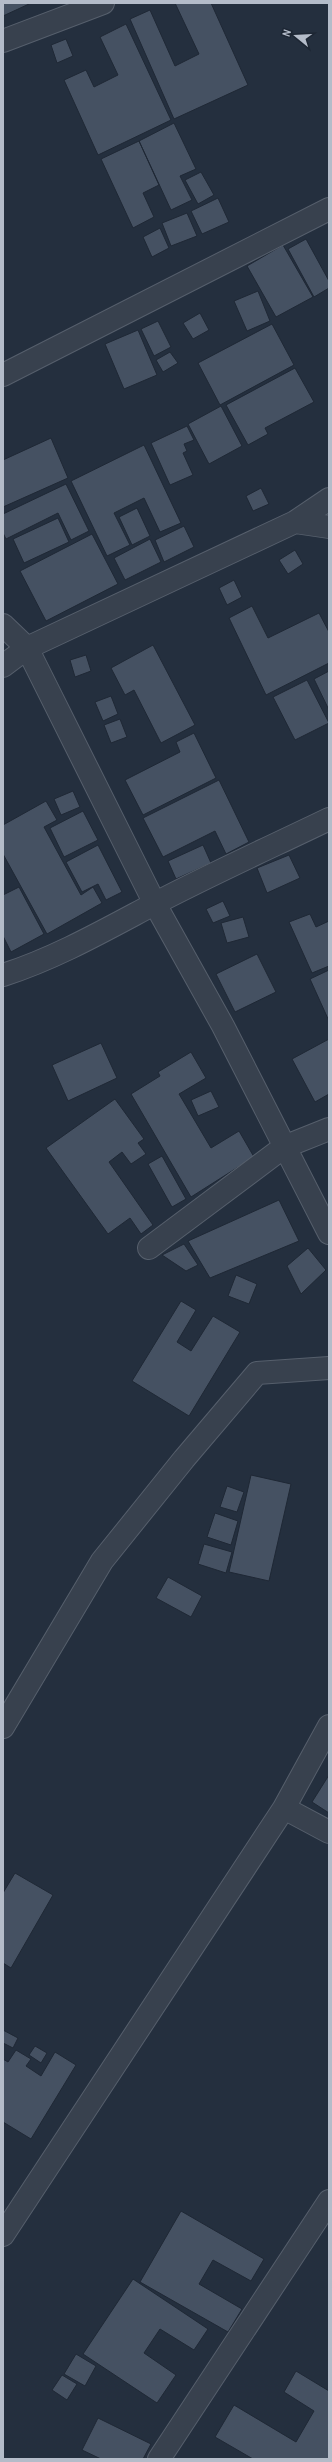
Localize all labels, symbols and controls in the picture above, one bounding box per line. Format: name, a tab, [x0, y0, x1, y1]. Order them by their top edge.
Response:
north arrow	[276, 16, 316, 56]
text: N	[279, 28, 294, 38]

